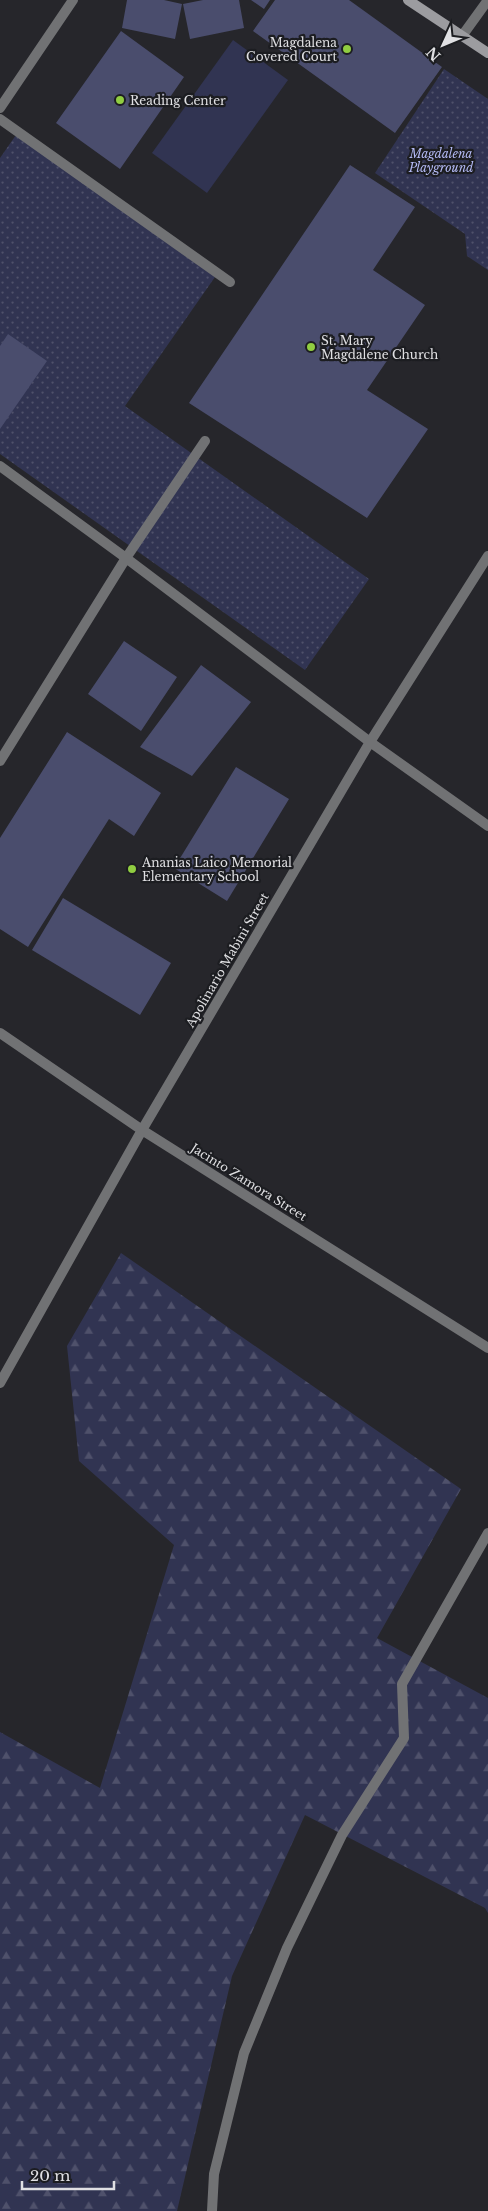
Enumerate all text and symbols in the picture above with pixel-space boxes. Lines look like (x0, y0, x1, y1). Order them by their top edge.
north arrow (418, 20, 468, 70)
place label: Magdalena Covered Court (246, 35, 337, 64)
marker: Magdalena Covered Court (341, 43, 353, 55)
text: N (423, 43, 445, 65)
place label: Reading Center (130, 93, 226, 108)
marker: Reading Center (114, 94, 126, 106)
park label: Magdalena Playground (408, 146, 474, 175)
place label: St. Mary Magdalene Church (321, 333, 438, 362)
marker: St. Mary Magdalene Church (305, 341, 317, 353)
place label: Ananias Laico Memorial Elementary School (141, 855, 292, 884)
marker: Ananias Laico Memorial Elementary School (126, 863, 138, 875)
street label: Apolinario Mabini Street (182, 890, 272, 1031)
street label: Jacinto Zamora Street (187, 1139, 310, 1224)
scale bar (22, 2158, 115, 2190)
text: 20 m (30, 2166, 70, 2185)

